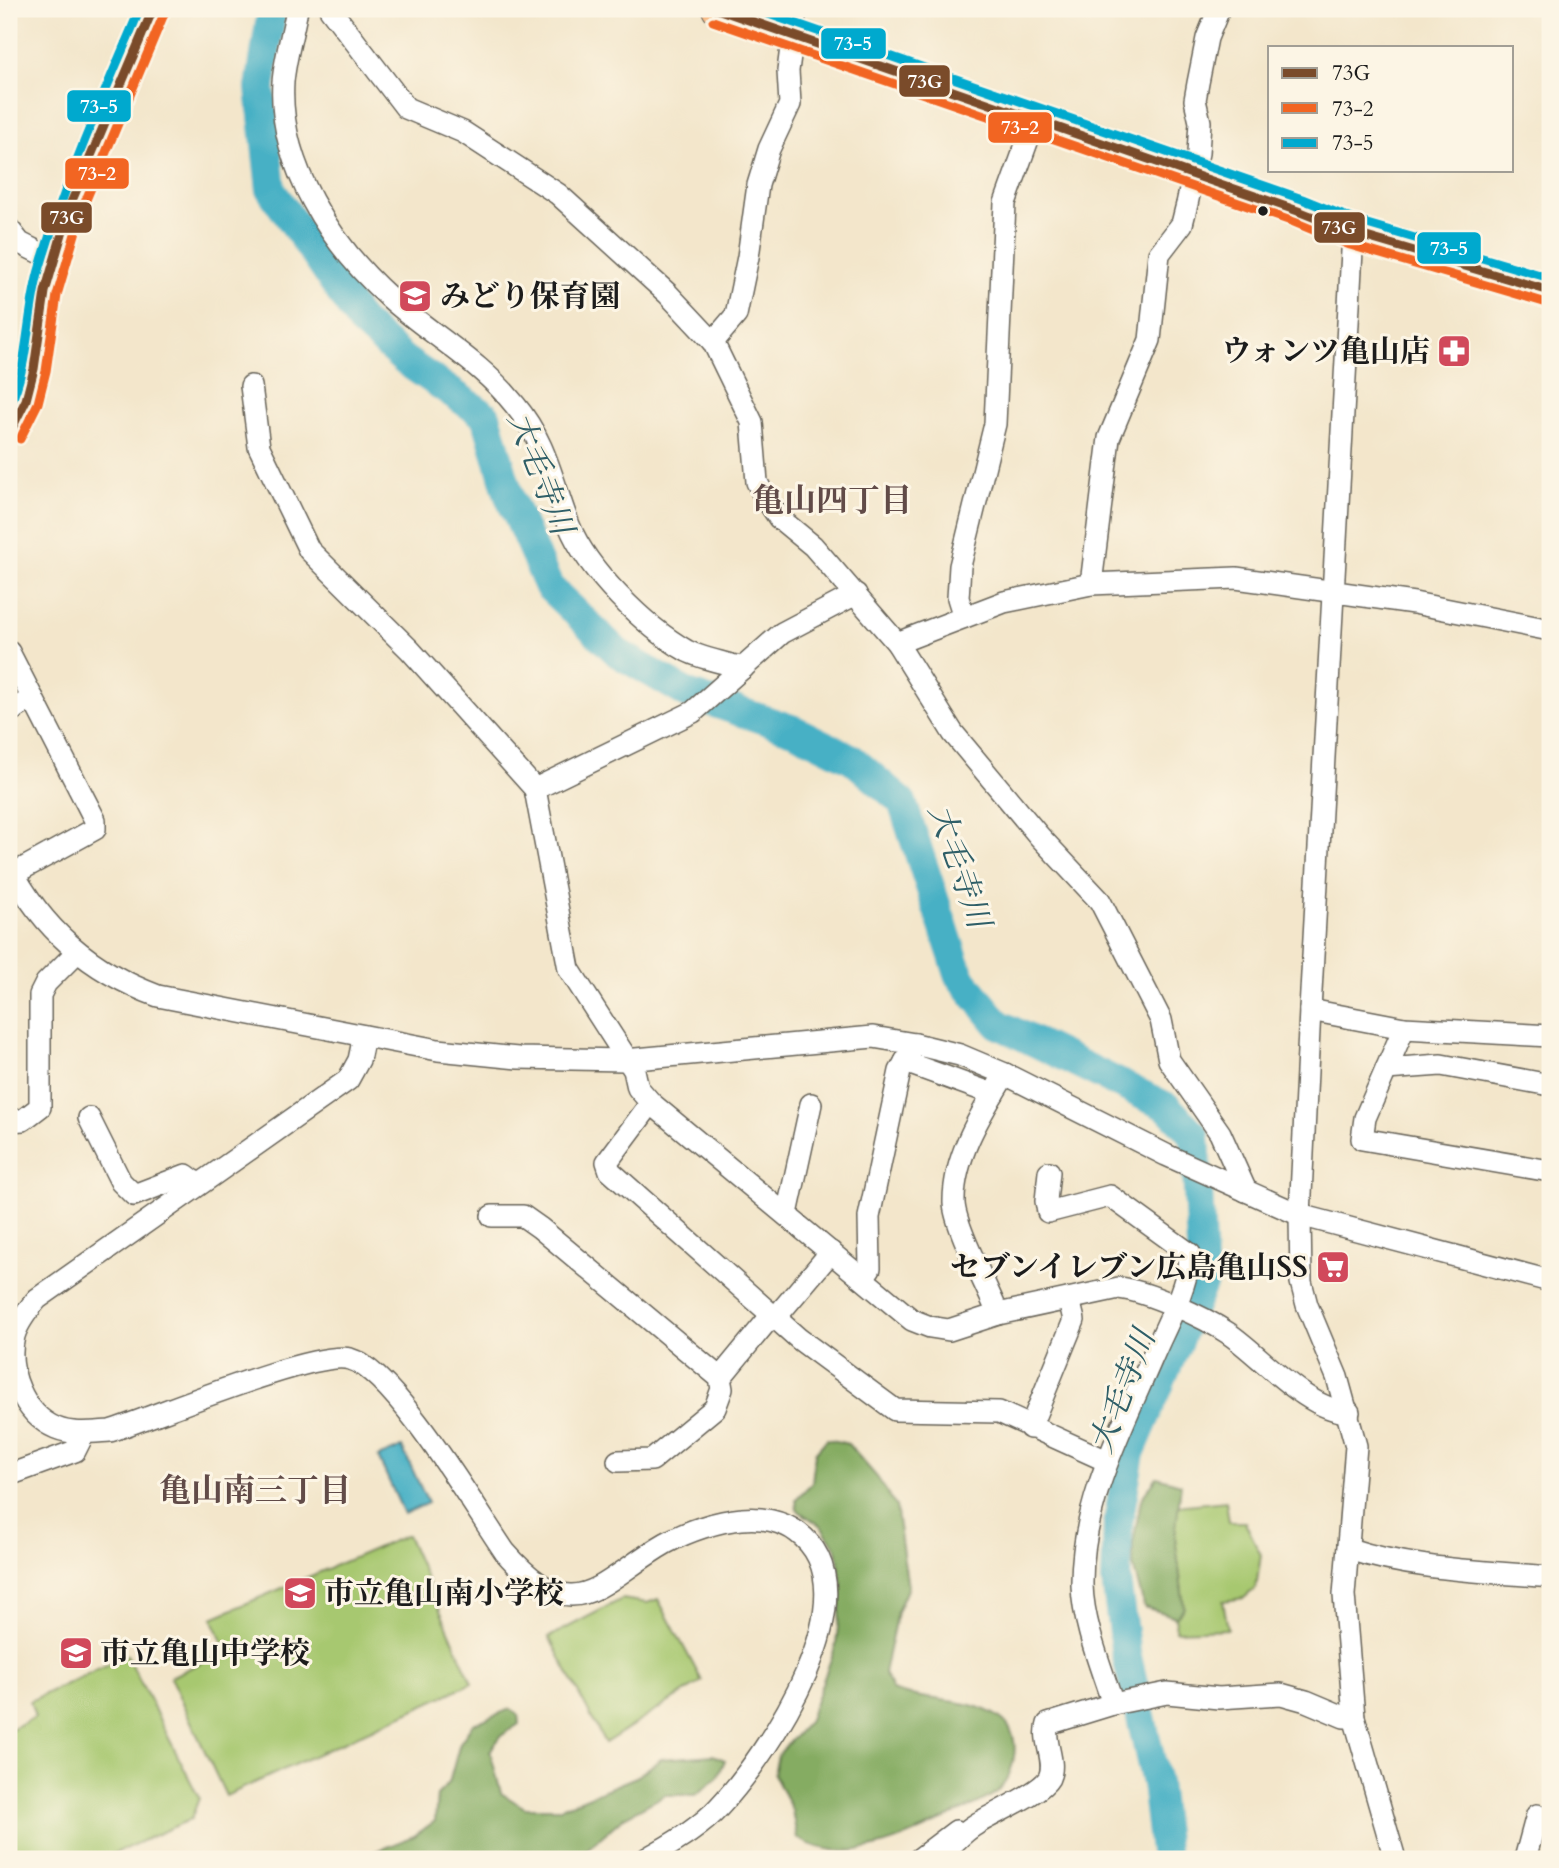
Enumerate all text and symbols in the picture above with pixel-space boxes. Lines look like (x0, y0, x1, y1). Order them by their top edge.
line badge: 73-5 (820, 27, 887, 60)
text: 73-5 (834, 31, 872, 57)
legend (1268, 46, 1514, 172)
text: 73G (1332, 59, 1371, 88)
line badge: 73G (898, 64, 951, 98)
text: 73G (908, 69, 942, 95)
line badge: 73-5 (66, 89, 132, 123)
text: 73-5 (80, 94, 118, 120)
text: 73-2 (1332, 95, 1374, 124)
line badge: 73-2 (987, 111, 1053, 144)
text: 73-2 (1001, 115, 1039, 141)
text: 73-5 (1332, 129, 1374, 158)
line badge: 73-2 (64, 157, 130, 190)
text: 73-2 (78, 161, 116, 187)
line badge: 73G (40, 201, 93, 234)
unlabelled marker (1256, 204, 1270, 218)
text: 73G (50, 205, 84, 231)
line badge: 73G (1313, 211, 1366, 244)
text: 73G (1322, 215, 1356, 241)
line badge: 73-5 (1416, 231, 1482, 265)
text: 73-5 (1430, 236, 1468, 262)
place label: みどり保育園 (440, 276, 620, 317)
school or university icon: みどり保育園 (396, 277, 434, 315)
place label: ウォンツ亀山店 (1221, 331, 1430, 372)
pharmacy icon: ウォンツ亀山店 (1435, 332, 1473, 370)
water label: 大毛寺川 (497, 406, 585, 544)
district label: 亀山四丁目 (752, 479, 912, 523)
water label: 大毛寺川 (917, 799, 1002, 937)
place label: セブンイレブン広島亀山SS (950, 1247, 1308, 1288)
supermarket icon: セブンイレブン広島亀山SS (1314, 1248, 1352, 1286)
water label: 大毛寺川 (1079, 1321, 1167, 1459)
district label: 亀山南三丁目 (159, 1469, 351, 1513)
place label: 市立亀山南小学校 (324, 1573, 564, 1614)
school or university icon: 市立亀山南小学校 (281, 1574, 319, 1612)
place label: 市立亀山中学校 (100, 1633, 310, 1674)
school or university icon: 市立亀山中学校 (57, 1634, 95, 1672)

